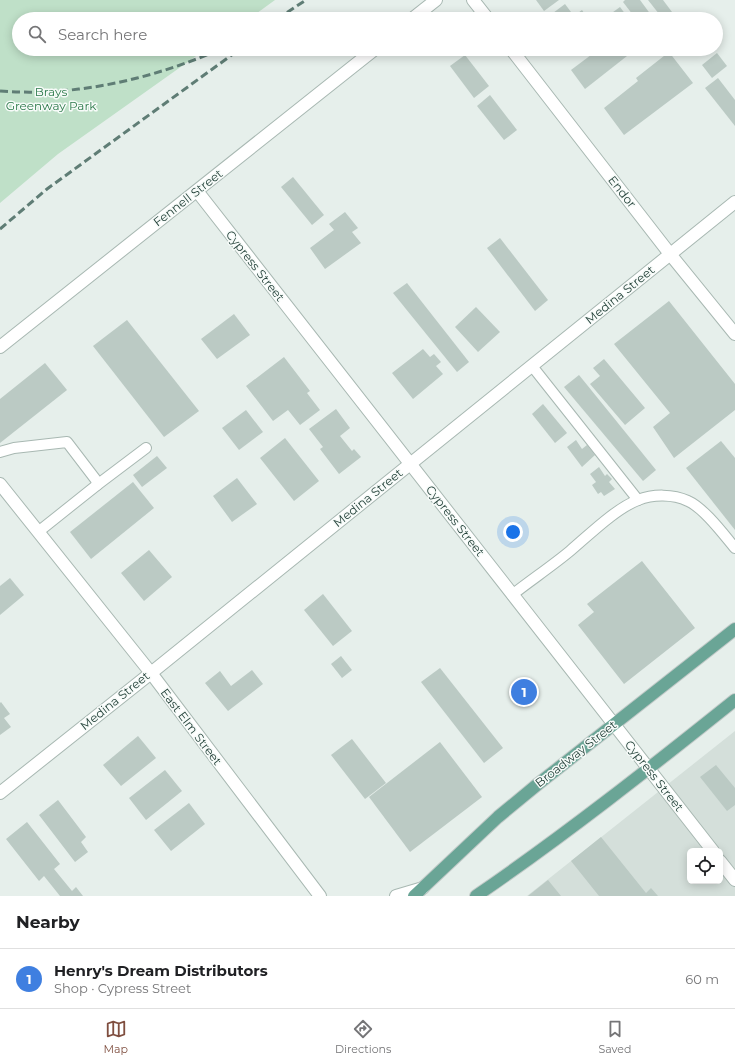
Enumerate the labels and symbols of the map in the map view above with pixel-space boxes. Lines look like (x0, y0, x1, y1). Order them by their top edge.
park label: Brays Greenway Park (6, 84, 97, 113)
street label: Fennell Street (150, 166, 225, 229)
street label: Endor (605, 173, 640, 211)
street label: Cypress Street (223, 227, 288, 304)
street label: Medina Street (582, 262, 657, 327)
street label: Medina Street (330, 465, 405, 530)
street label: Cypress Street (423, 482, 488, 559)
your location (503, 522, 523, 542)
street label: Medina Street (77, 668, 152, 733)
pin: 1 (511, 677, 537, 707)
street label: East Elm Street (158, 685, 225, 768)
street label: Broadway Street (532, 717, 620, 790)
street label: Cypress Street (622, 737, 687, 814)

